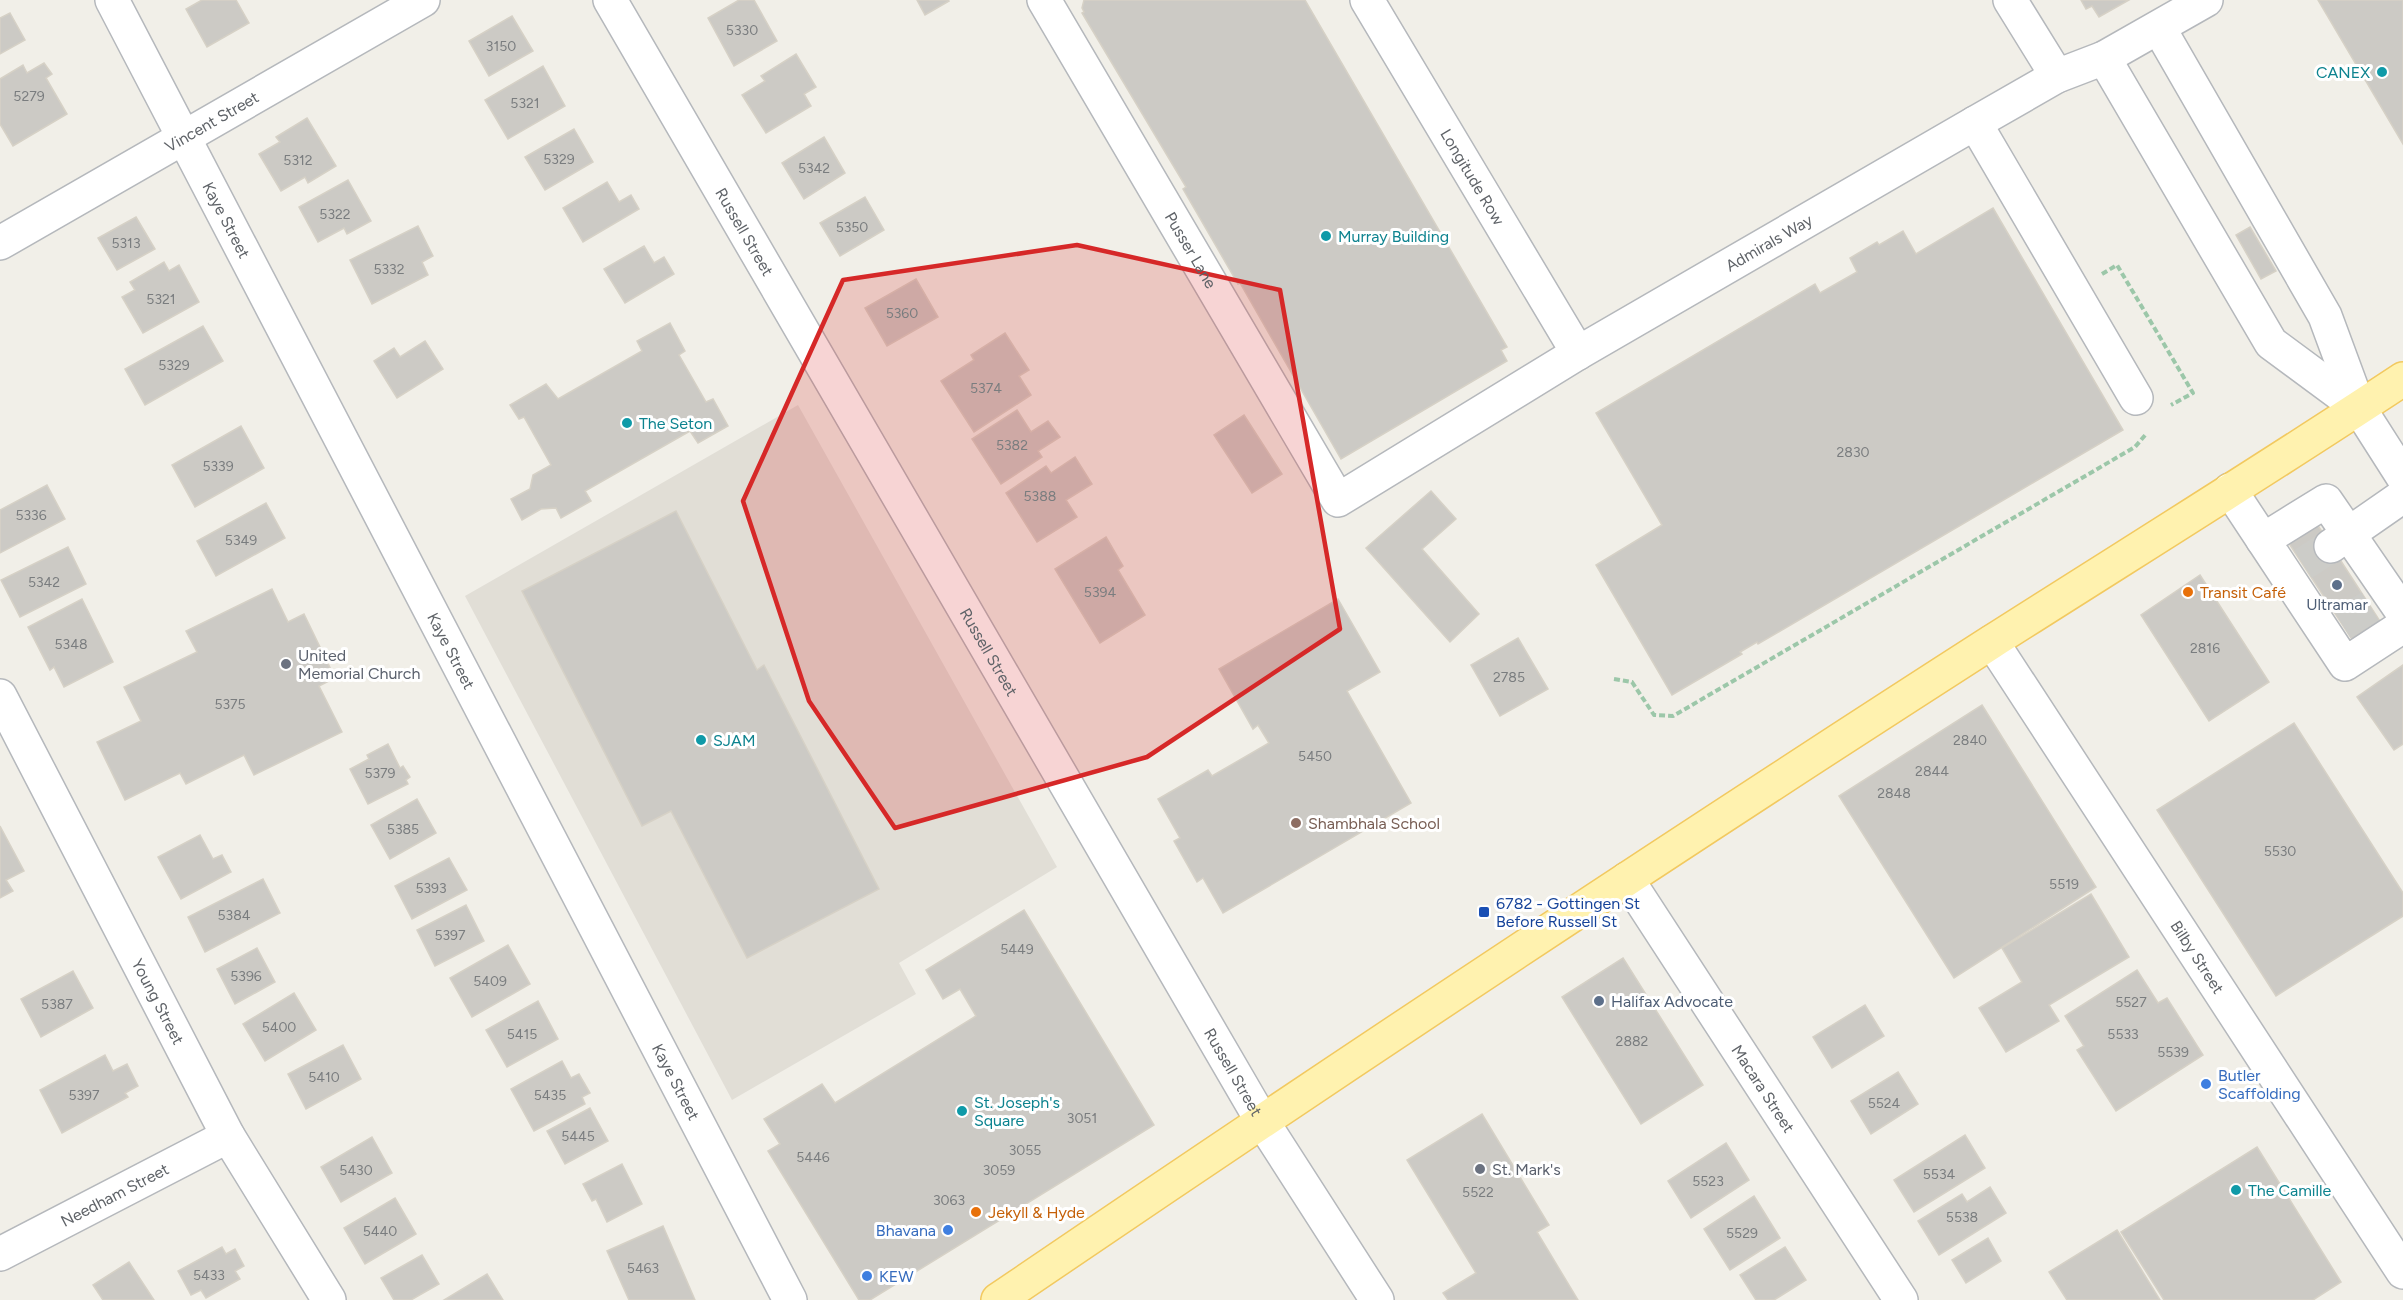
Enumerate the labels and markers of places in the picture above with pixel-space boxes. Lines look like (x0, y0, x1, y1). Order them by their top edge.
place label: CANEX (2316, 63, 2370, 82)
marker: CANEX (2375, 65, 2389, 79)
place label: Murray Building (1338, 227, 1449, 246)
marker: Murray Building (1319, 229, 1333, 243)
place label: The Seton (639, 414, 712, 433)
marker: The Seton (620, 416, 634, 430)
marker: Ultramar (2330, 578, 2344, 592)
place label: Transit Café (2200, 583, 2286, 602)
marker: Transit Café (2181, 585, 2195, 599)
place label: Ultramar (2306, 595, 2368, 614)
place label: United Memorial Church (298, 646, 420, 683)
marker: United Memorial Church (279, 657, 293, 671)
place label: SJAM (713, 731, 755, 750)
marker: SJAM (694, 733, 708, 747)
place label: Shambhala School (1308, 814, 1440, 833)
marker: Shambhala School (1289, 816, 1303, 830)
place label: 6782 - Gottingen St Before Russell St (1496, 894, 1640, 931)
marker: 6782 - Gottingen St Before Russell St (1477, 905, 1491, 919)
place label: Halifax Advocate (1611, 992, 1733, 1011)
marker: Halifax Advocate (1592, 994, 1606, 1008)
place label: Butler Scaffolding (2218, 1066, 2301, 1103)
marker: Butler Scaffolding (2199, 1077, 2213, 1091)
place label: St. Joseph's Square (974, 1093, 1060, 1130)
marker: St. Joseph's Square (955, 1104, 969, 1118)
place label: St. Mark's (1492, 1160, 1561, 1179)
marker: St. Mark's (1473, 1162, 1487, 1176)
place label: The Camille (2248, 1181, 2332, 1200)
marker: The Camille (2229, 1183, 2243, 1197)
place label: Jekyll & Hyde (988, 1203, 1085, 1222)
marker: Jekyll & Hyde (969, 1205, 983, 1219)
place label: Bhavana (876, 1221, 936, 1240)
marker: Bhavana (941, 1223, 955, 1237)
place label: KEW (879, 1267, 914, 1286)
marker: KEW (860, 1269, 874, 1283)

